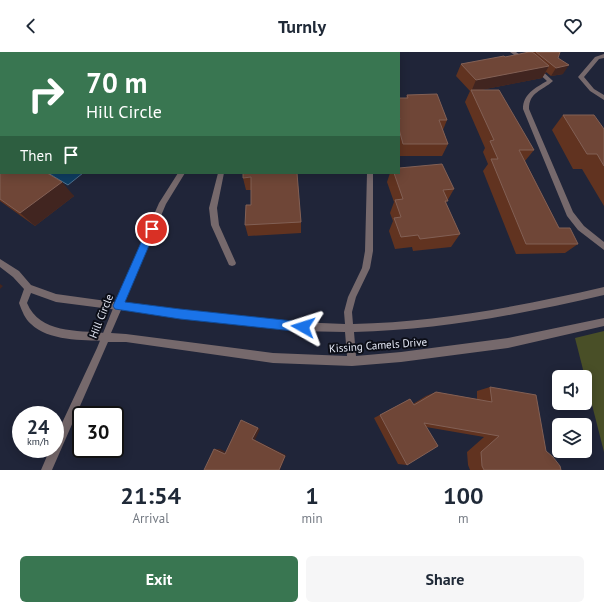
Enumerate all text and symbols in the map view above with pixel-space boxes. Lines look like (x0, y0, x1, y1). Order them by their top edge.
icon: back (20, 15, 42, 37)
text: Turnly (278, 15, 326, 38)
icon: heart (562, 15, 584, 37)
text: 70 m (86, 64, 147, 101)
icon: right (20, 68, 72, 120)
text: Hill Circle (86, 100, 162, 123)
icon: arrive (60, 144, 82, 166)
text: Then (20, 146, 52, 165)
pin (135, 212, 169, 246)
icon: arrive (141, 218, 163, 240)
street label: Hill Circle (86, 291, 116, 340)
position arrow (282, 306, 324, 348)
street label: Kissing Camels Drive (329, 335, 428, 355)
map controls (552, 370, 592, 458)
button: sound (552, 370, 592, 410)
speed limit sign: 30 (72, 406, 124, 458)
text: 24 (27, 414, 49, 440)
button: layers (552, 418, 592, 458)
text: km/h (27, 435, 49, 448)
text: 21:54 (120, 480, 181, 511)
text: 1 (305, 480, 319, 511)
text: 100 (443, 480, 484, 511)
text: Arrival (133, 510, 169, 527)
text: min (301, 510, 323, 527)
text: m (458, 510, 469, 527)
button: Exit (20, 556, 298, 602)
button: Share (306, 556, 584, 602)

